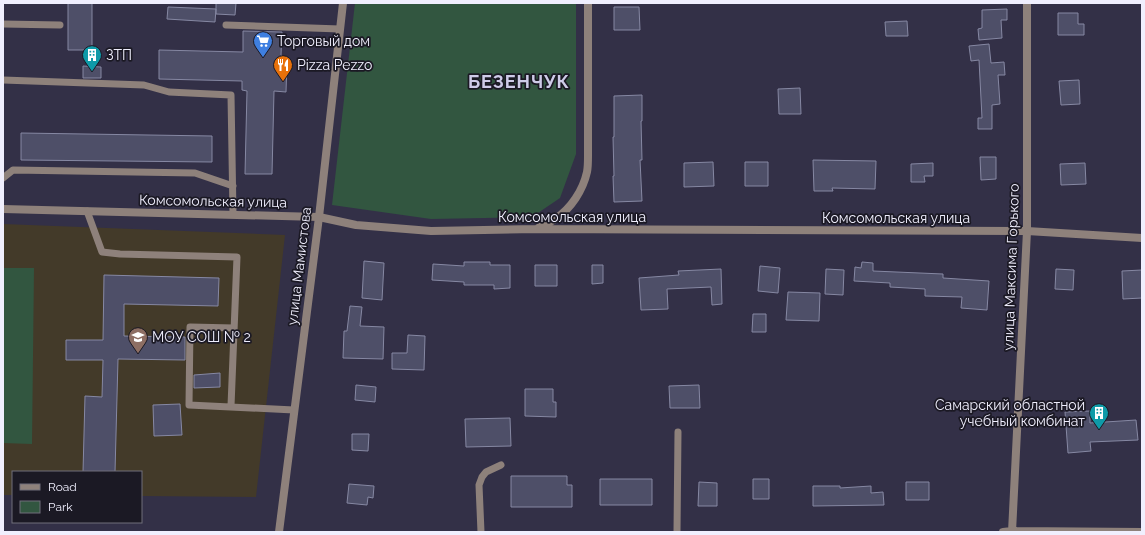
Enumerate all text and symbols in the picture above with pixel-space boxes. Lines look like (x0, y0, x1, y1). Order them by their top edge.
supermarket icon: Торговый дом (252, 30, 274, 58)
place label: Торговый дом (277, 33, 370, 49)
building icon: ЗТП (81, 44, 103, 72)
place label: ЗТП (106, 47, 132, 63)
restaurant icon: Pizza Pezzo (272, 54, 294, 82)
place label: Pizza Pezzo (297, 57, 372, 73)
district label: БЕЗЕНЧУК (468, 71, 570, 92)
street label: улица Максима Горького (1000, 183, 1022, 351)
street label: Комсомольская улица (139, 192, 287, 210)
street label: улица Мамистова (284, 206, 314, 326)
street label: Комсомольская улица (498, 209, 646, 225)
street label: Комсомольская улица (822, 210, 970, 226)
school or university icon: МОУ СОШ № 2 (127, 326, 149, 354)
place label: МОУ СОШ № 2 (152, 329, 251, 345)
place label: Самарский областной учебный комбинат (935, 397, 1085, 429)
building icon: Самарский областной учебный комбинат (1088, 402, 1110, 430)
legend (12, 471, 142, 523)
text: Road (48, 480, 77, 494)
text: Park (48, 500, 73, 514)

